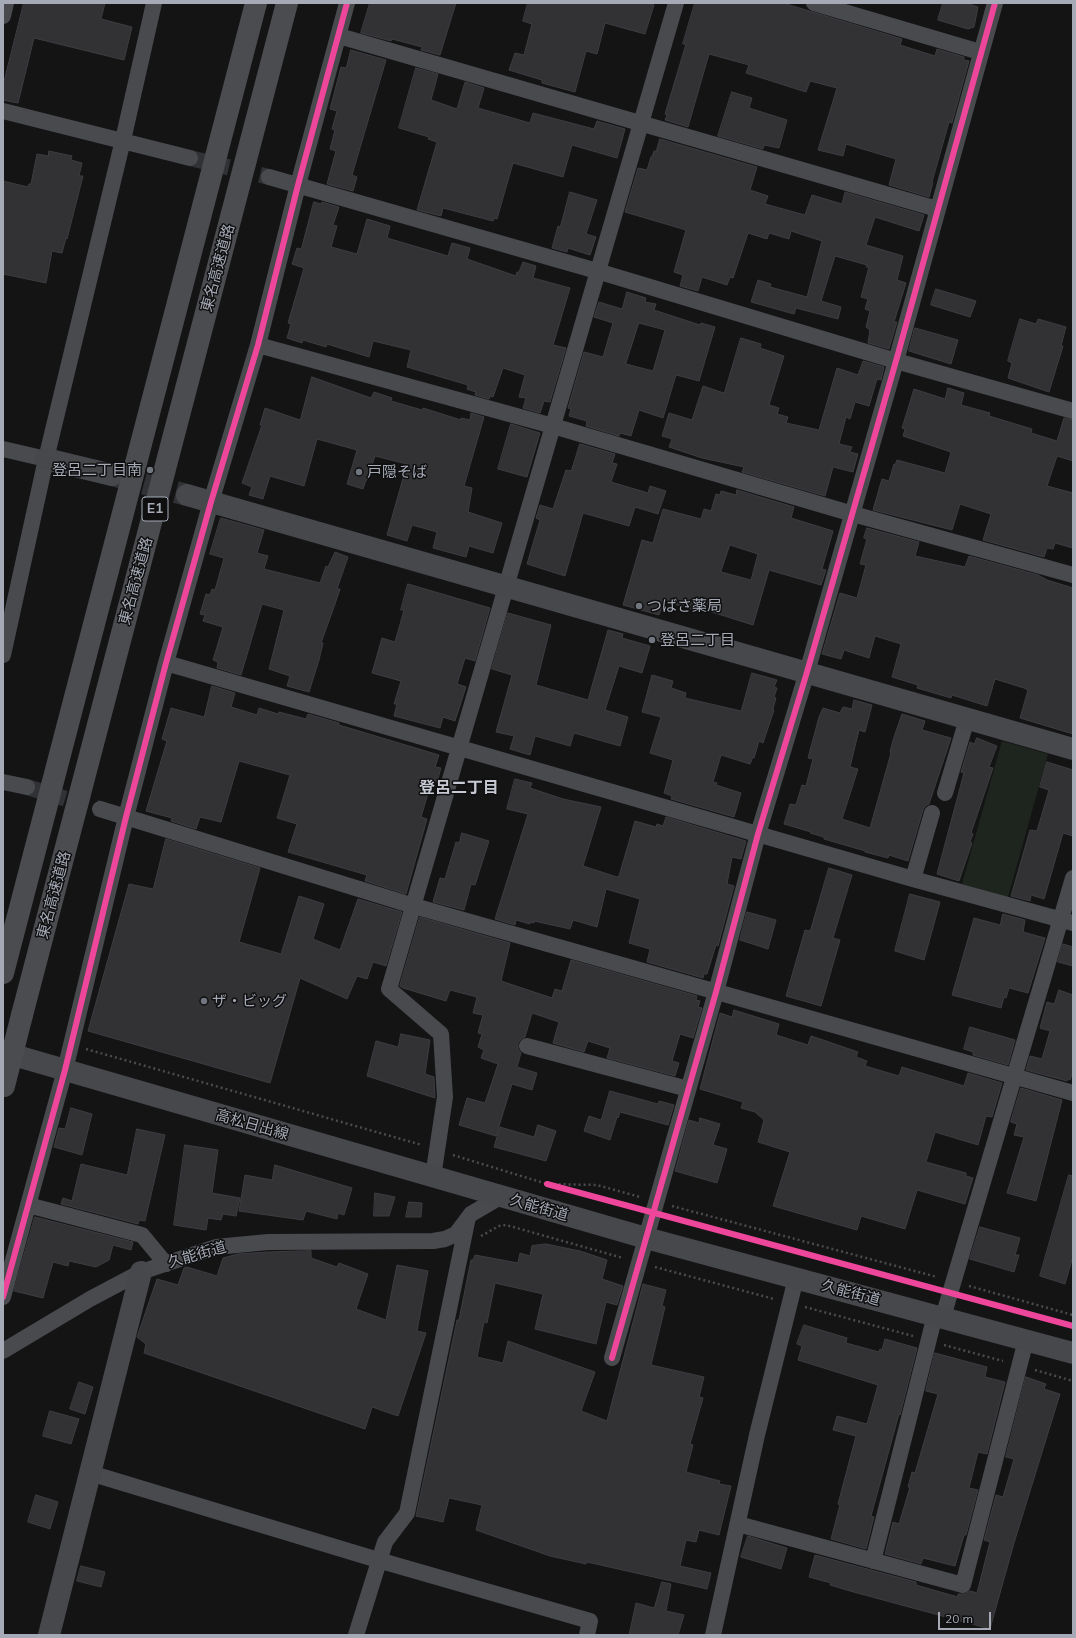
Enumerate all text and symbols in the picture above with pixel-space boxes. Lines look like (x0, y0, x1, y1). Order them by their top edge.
street label: 東名高速道路 (198, 222, 238, 314)
place label: 登呂二丁目南 (52, 461, 142, 479)
place label: 戸隠そば (367, 463, 427, 481)
marker: 登呂二丁目南 (145, 465, 155, 475)
marker: 戸隠そば (354, 467, 364, 477)
road number: E1 (142, 497, 168, 521)
street label: 東名高速道路 (116, 535, 156, 627)
place label: つばさ薬局 (647, 597, 722, 615)
marker: つばさ薬局 (634, 601, 644, 611)
place label: 登呂二丁目 (660, 631, 735, 649)
marker: 登呂二丁目 (647, 635, 657, 645)
district label: 登呂二丁目 (419, 778, 499, 798)
street label: 東名高速道路 (34, 849, 74, 941)
place label: ザ・ビッグ (212, 992, 287, 1010)
marker: ザ・ビッグ (199, 996, 209, 1006)
street label: 高松日出線 (213, 1106, 291, 1144)
street label: 久能街道 (508, 1191, 570, 1225)
street label: 久能街道 (166, 1238, 228, 1272)
street label: 久能街道 (820, 1277, 882, 1309)
scale bar (940, 1604, 993, 1630)
text: 20 m (945, 1611, 973, 1626)

